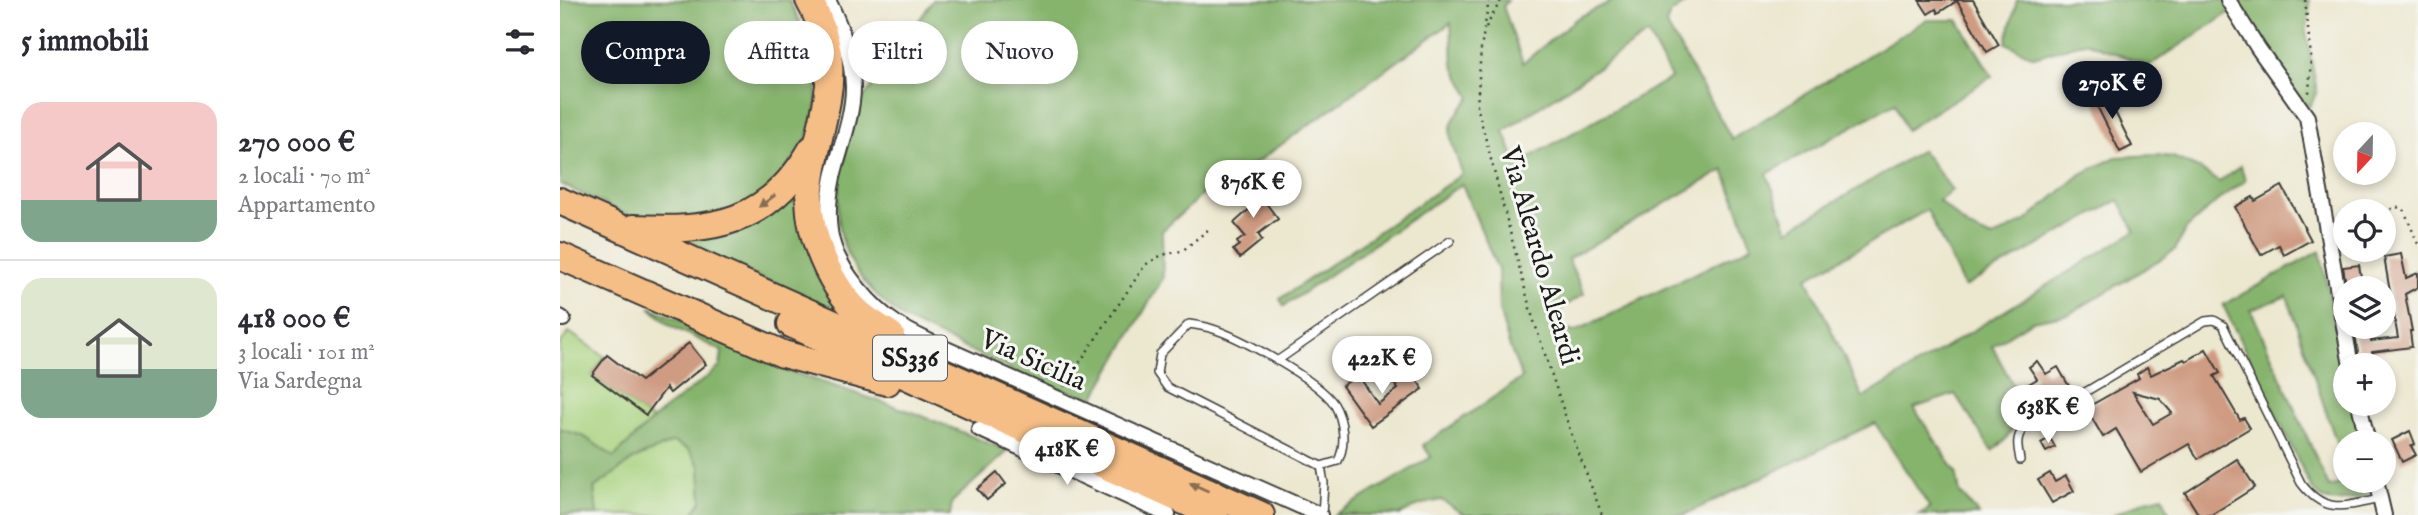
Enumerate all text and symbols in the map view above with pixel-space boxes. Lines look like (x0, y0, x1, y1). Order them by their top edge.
chip: Compra (581, 21, 710, 84)
chip: Affitta (724, 21, 834, 84)
chip: Filtri (848, 21, 947, 84)
chip: Nuovo (961, 21, 1078, 84)
text: 5 immobili (21, 23, 149, 61)
icon: filters (501, 23, 539, 61)
pin: 270K € (2055, 61, 2169, 121)
text: 270K € (2078, 69, 2146, 98)
north arrow (2333, 122, 2396, 186)
map controls (2333, 122, 2396, 493)
text: 270 000 € (238, 124, 355, 162)
icon: home (77, 130, 161, 214)
street label: Via Aleardo Aleardi (1491, 142, 1587, 369)
pin: 876K € (1196, 160, 1310, 220)
text: 2 locali · 70 m² (238, 162, 371, 191)
text: 876K € (1221, 168, 1285, 197)
text: Appartamento (238, 191, 375, 220)
one-way arrow (758, 194, 776, 208)
button: locate (2333, 199, 2396, 262)
button: layers (2333, 276, 2396, 339)
text: 418 000 € (238, 300, 351, 338)
icon: home (77, 306, 161, 390)
street label: Via Sicilia (974, 322, 1092, 400)
road number: SS336 (873, 336, 947, 380)
pin: 422K € (1325, 336, 1439, 396)
text: 3 locali · 101 m² (238, 338, 375, 367)
text: 422K € (1348, 344, 1416, 373)
button: + (2333, 353, 2396, 416)
text: Via Sardegna (238, 367, 362, 396)
pin: 638K € (1991, 386, 2105, 445)
text: 638K € (2017, 393, 2079, 422)
pin: 418K € (1010, 428, 1124, 487)
button: − (2333, 430, 2396, 493)
text: 418K € (1035, 435, 1099, 464)
one-way arrow (1188, 481, 1209, 492)

